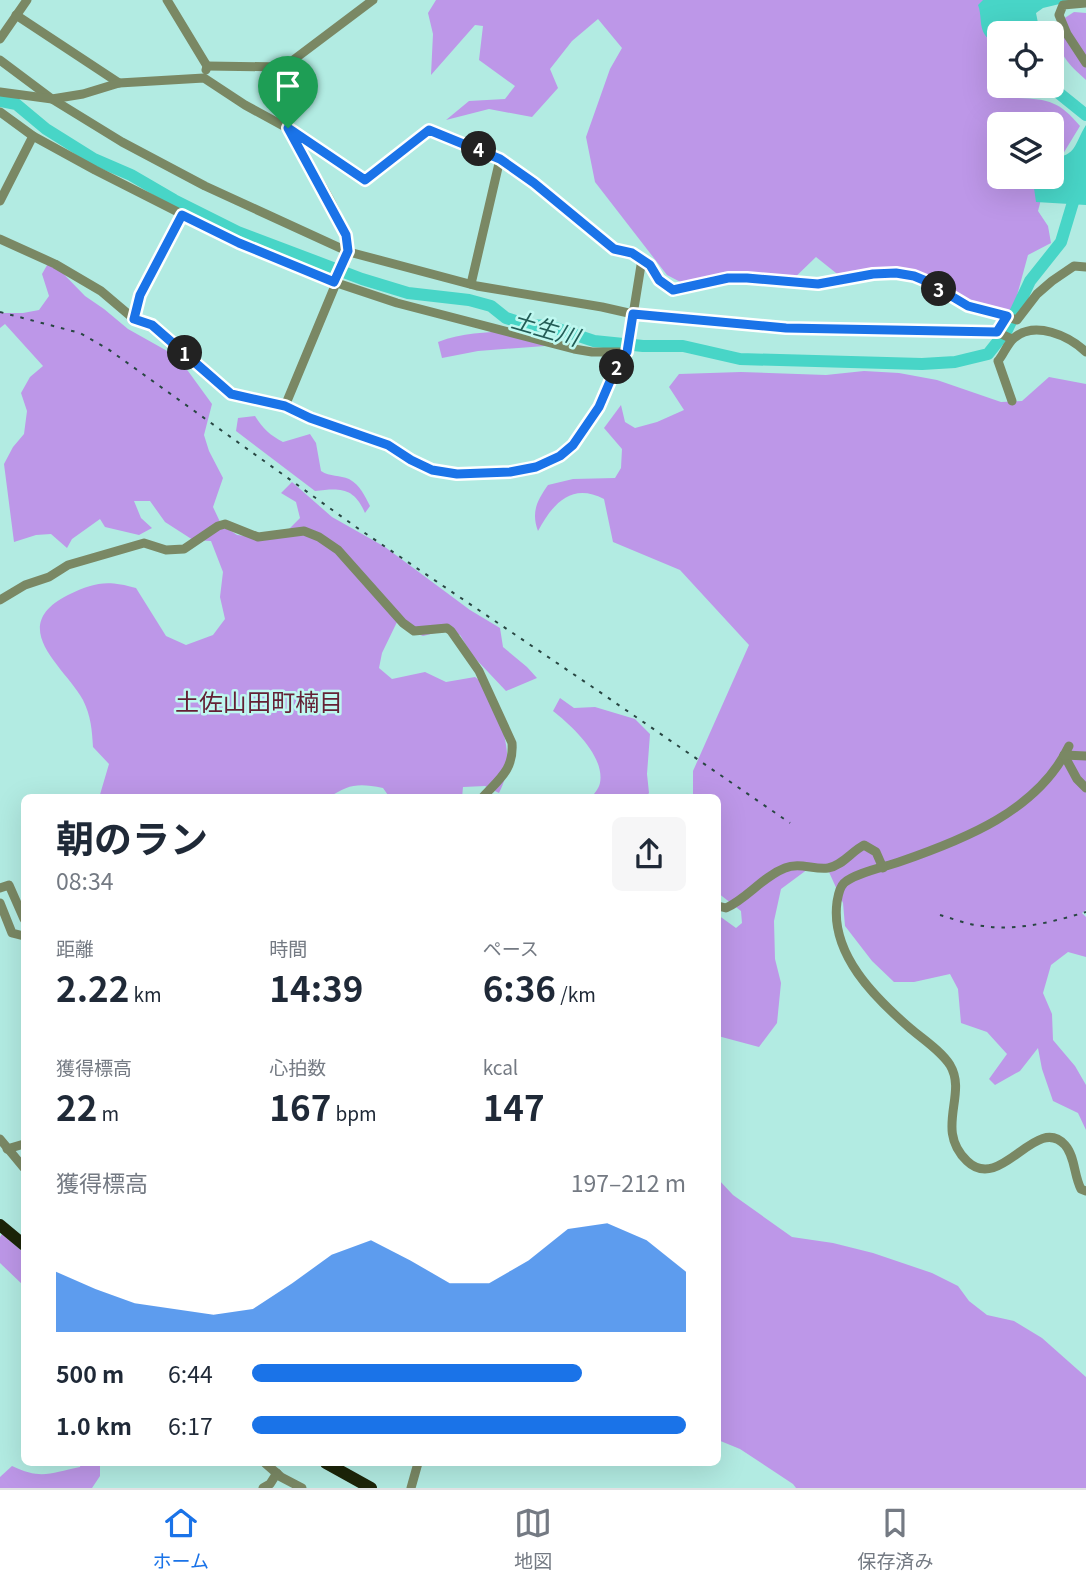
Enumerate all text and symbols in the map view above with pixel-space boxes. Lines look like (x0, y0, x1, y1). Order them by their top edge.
map controls (987, 21, 1064, 189)
button: locate (987, 21, 1064, 98)
pin (258, 56, 318, 128)
icon: arrive (269, 67, 307, 105)
button: layers (987, 112, 1064, 189)
pin: 4 (462, 132, 496, 166)
text: 4 (473, 135, 484, 162)
pin: 3 (922, 272, 956, 306)
text: 3 (933, 275, 944, 302)
water label: 土生川 (508, 301, 587, 354)
pin: 1 (168, 336, 202, 370)
text: 1 (179, 339, 190, 366)
pin: 2 (600, 350, 634, 384)
text: 2 (611, 353, 622, 380)
district label: 土佐山田町楠目 (175, 683, 343, 718)
text: 朝のラン (56, 809, 208, 864)
button: share (612, 817, 686, 891)
text: 08:34 (56, 863, 113, 897)
text: 距離 (56, 934, 94, 961)
text: 時間 (269, 934, 307, 961)
text: ペース (483, 934, 539, 961)
text: 2.22 (56, 961, 129, 1012)
text: 14:39 (269, 961, 363, 1012)
text: 6:36 (483, 961, 556, 1012)
text: km (129, 980, 162, 1007)
text: /km (556, 980, 596, 1007)
text: 獲得標高 (56, 1053, 132, 1080)
text: 心拍数 (269, 1053, 326, 1080)
text: kcal (483, 1053, 518, 1080)
text: 22 (56, 1080, 97, 1131)
text: 167 (269, 1080, 331, 1131)
text: 147 (483, 1080, 545, 1131)
text: m (97, 1099, 119, 1126)
text: bpm (331, 1099, 377, 1126)
text: 獲得標高 (56, 1165, 148, 1199)
text: 197–212 m (571, 1165, 686, 1199)
text: 500 m (56, 1356, 124, 1390)
text: 6:44 (168, 1356, 213, 1390)
text: 1.0 km (56, 1408, 132, 1442)
text: 6:17 (168, 1408, 213, 1442)
tab: ホーム (153, 1504, 209, 1573)
tab: 地図 (514, 1504, 552, 1573)
tab: 保存済み (857, 1504, 933, 1573)

